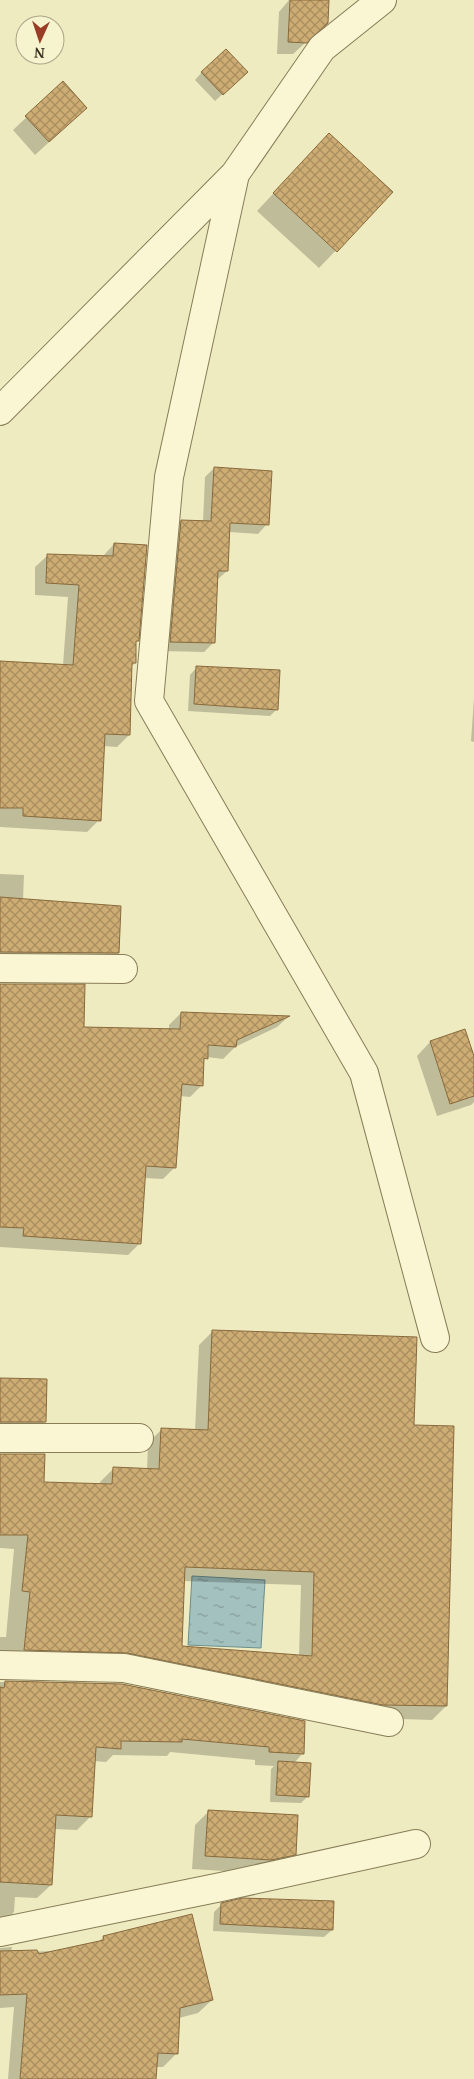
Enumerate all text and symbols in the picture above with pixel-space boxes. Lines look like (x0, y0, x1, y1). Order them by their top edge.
north arrow (15, 15, 65, 65)
text: N (33, 44, 45, 63)

